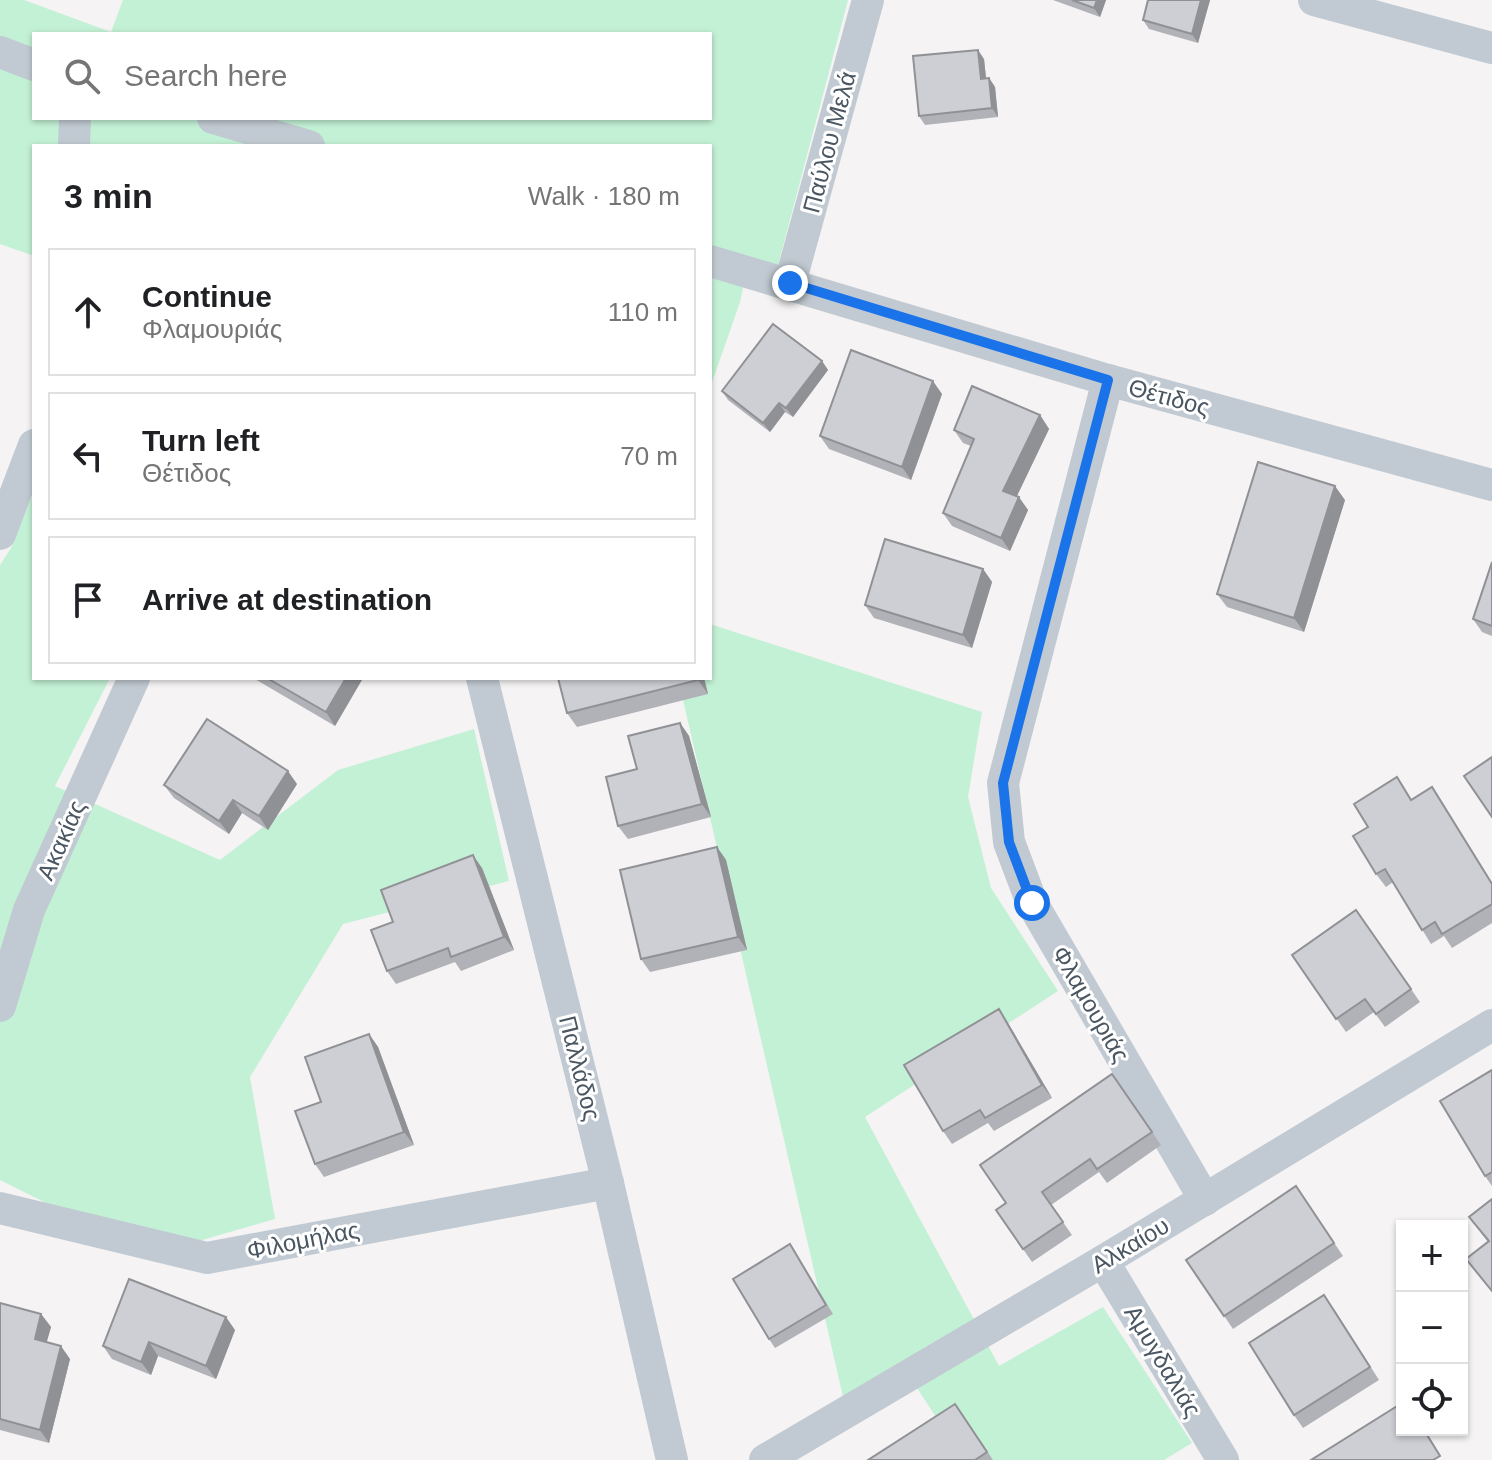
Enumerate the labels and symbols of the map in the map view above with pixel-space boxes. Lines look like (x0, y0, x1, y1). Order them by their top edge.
street label: Παύλου Μελά (797, 68, 861, 216)
route end (772, 265, 808, 301)
street label: Θέτιδος (1126, 373, 1212, 421)
street label: Ακακίας (32, 796, 90, 884)
route start (1014, 885, 1050, 921)
street label: Φλαμουριάς (1047, 941, 1135, 1067)
street label: Παλλάδος (554, 1013, 606, 1123)
street label: Αλκαίου (1086, 1211, 1174, 1279)
street label: Φιλομήλας (245, 1216, 361, 1264)
street label: Αμυγδαλιάς (1119, 1300, 1207, 1422)

